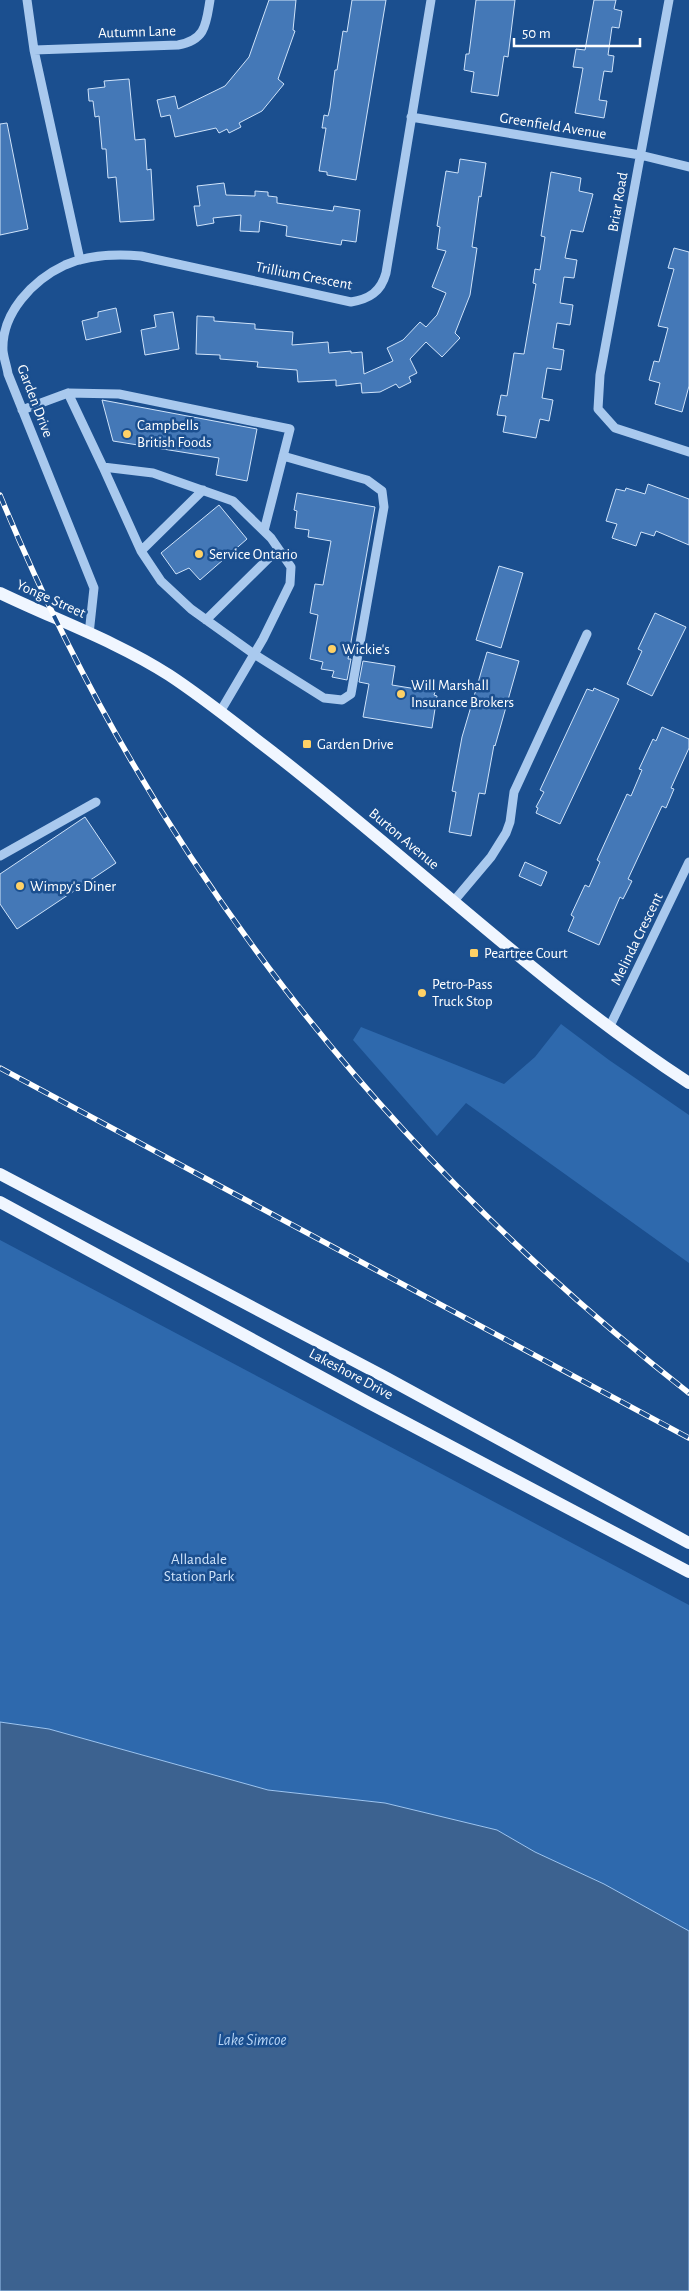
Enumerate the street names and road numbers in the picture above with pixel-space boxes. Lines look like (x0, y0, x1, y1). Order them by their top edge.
street label: Autumn Lane (98, 23, 176, 41)
street label: Greenfield Avenue (499, 110, 608, 142)
street label: Briar Road (605, 171, 631, 233)
street label: Trillium Crescent (255, 259, 354, 293)
street label: Garden Drive (14, 363, 56, 440)
street label: Yonge Street (14, 577, 88, 621)
street label: Burton Avenue (366, 806, 442, 872)
street label: Melinda Crescent (608, 890, 666, 988)
street label: Lakeshore Drive (307, 1346, 396, 1402)

